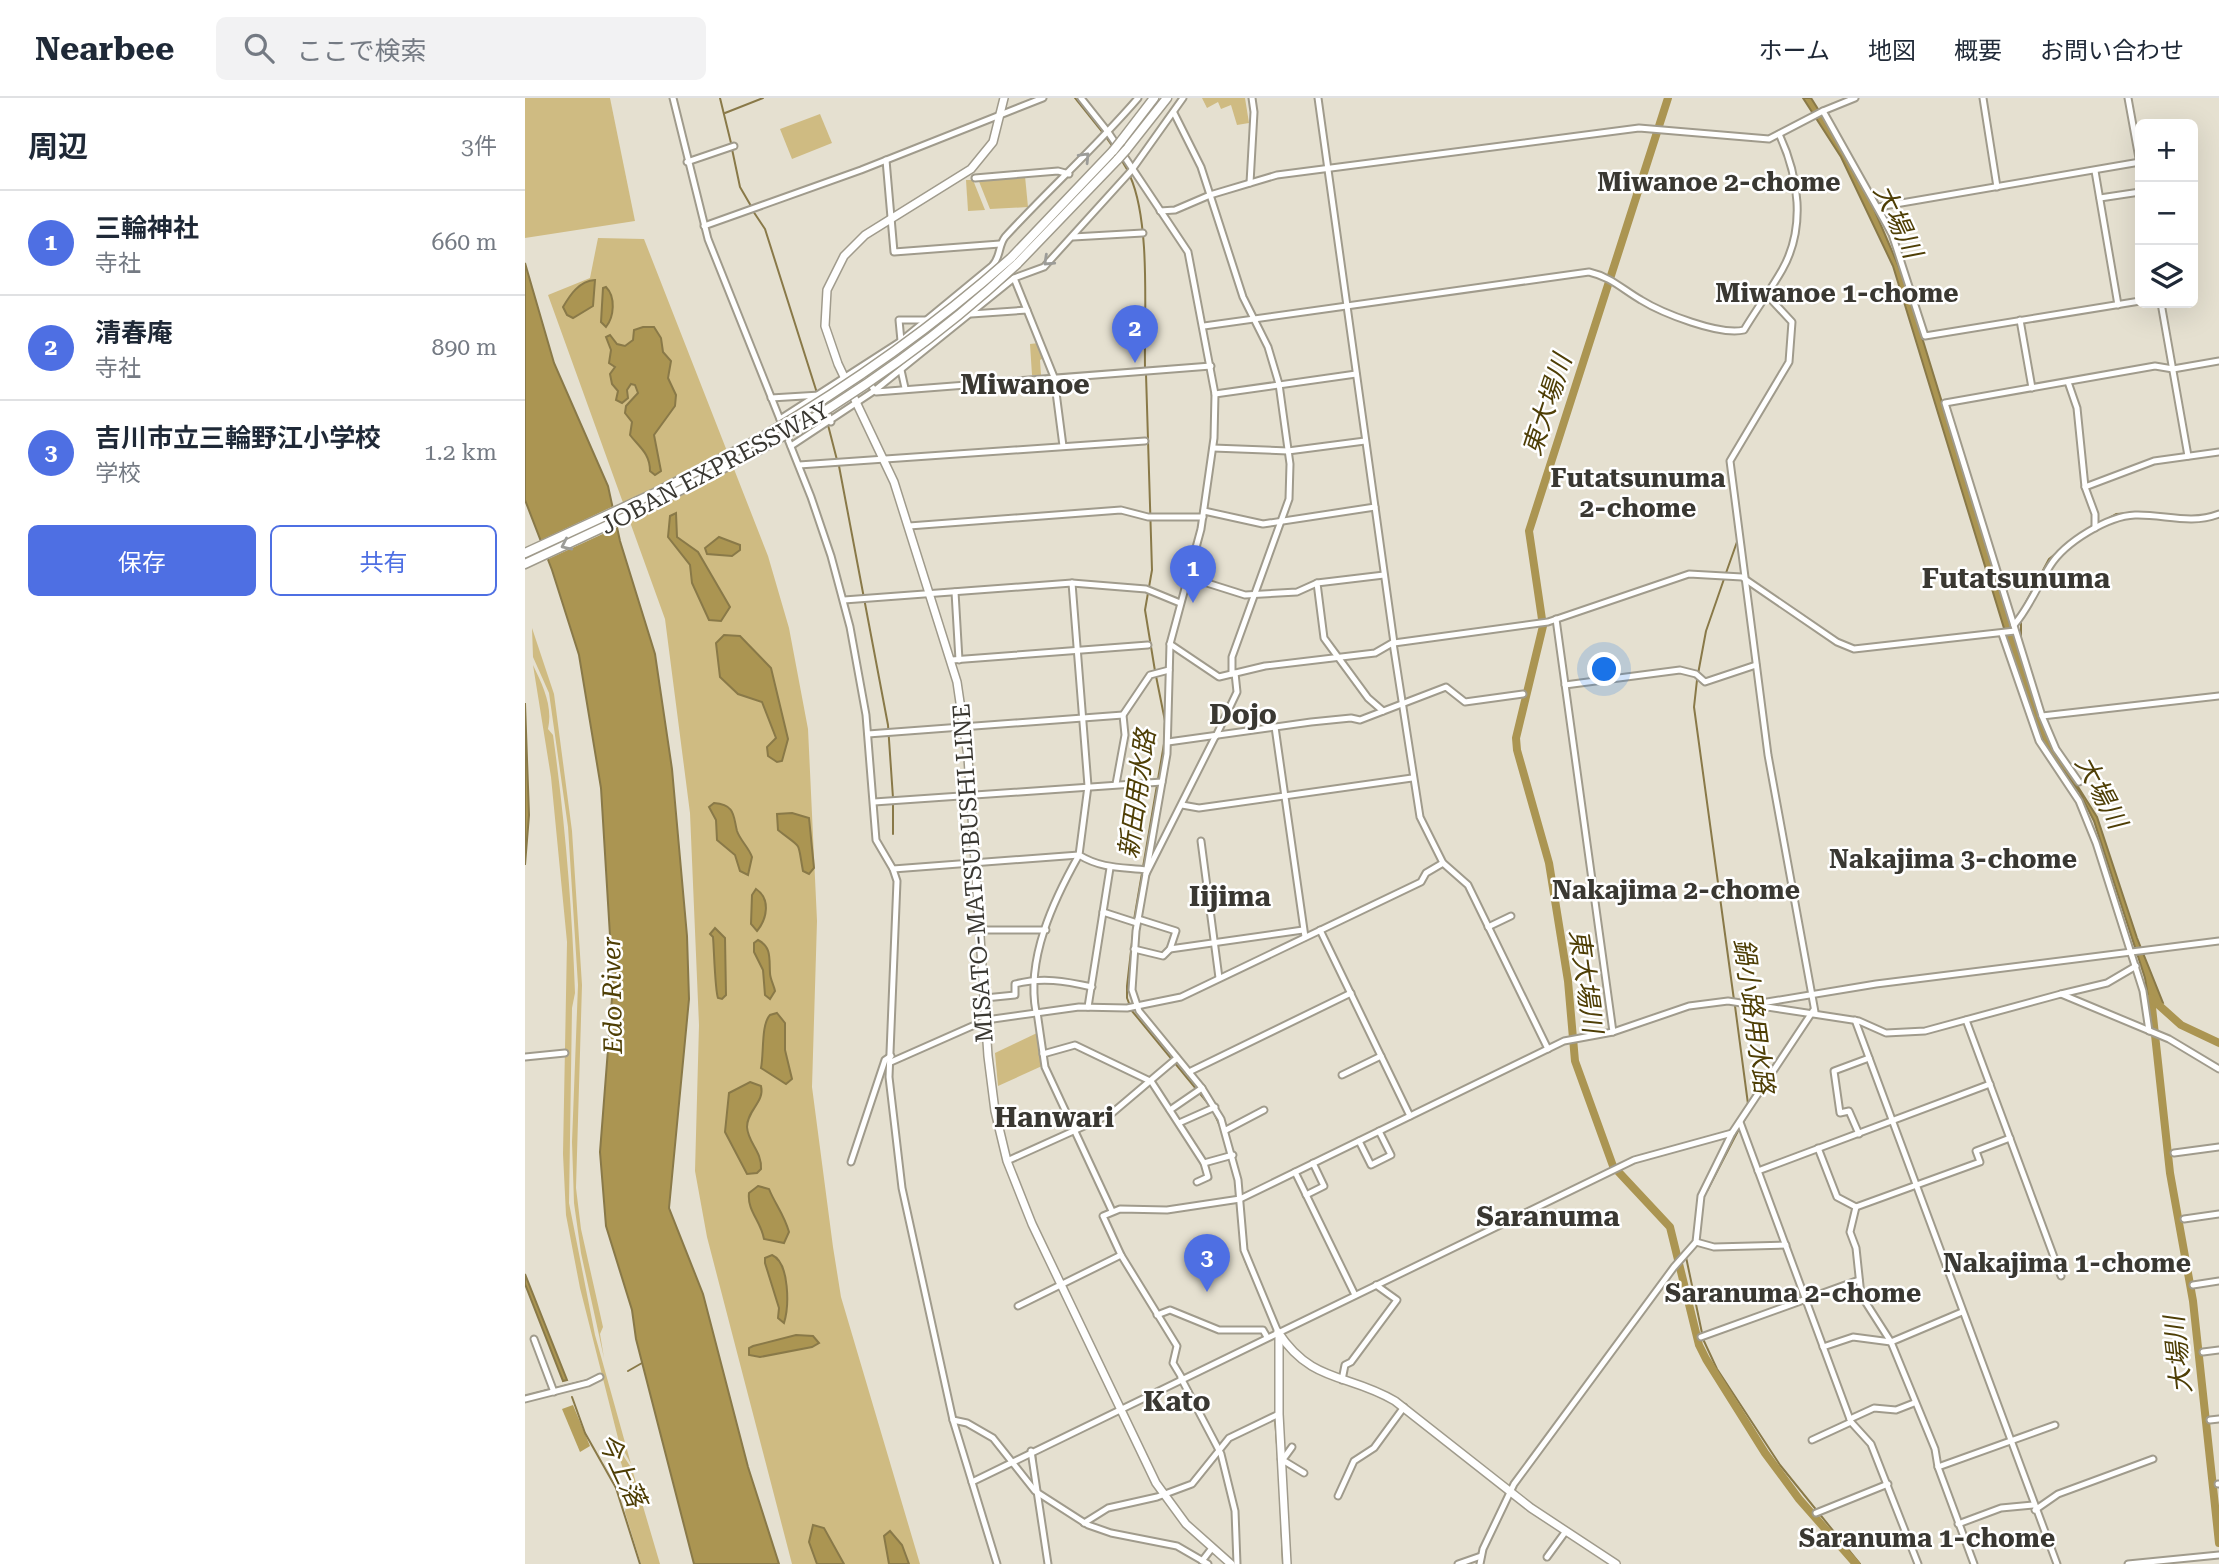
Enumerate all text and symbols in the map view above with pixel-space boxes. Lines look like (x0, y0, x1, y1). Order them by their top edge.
search box (216, 17, 706, 80)
text: Nearbee (35, 29, 174, 68)
icon: search (240, 29, 278, 67)
text: ここで検索 (296, 36, 426, 66)
text: ホーム (1759, 37, 1830, 65)
text: 地図 (1868, 37, 1916, 65)
text: 概要 (1954, 37, 2002, 65)
text: お問い合わせ (2040, 37, 2184, 65)
map controls (2135, 119, 2198, 308)
button: + (2135, 119, 2198, 182)
text: 周辺 (28, 129, 88, 164)
text: 3件 (461, 133, 497, 160)
one-way arrow (1077, 152, 1089, 165)
district label: Miwanoe 2-chome (1597, 167, 1841, 197)
water label: 大場川 (1868, 179, 1929, 265)
button: − (2135, 182, 2198, 245)
text: 三輪神社 (95, 213, 199, 243)
text: 1 (45, 229, 57, 256)
text: 660 m (432, 229, 497, 256)
button: layers (2135, 245, 2198, 308)
text: 寺社 (95, 250, 141, 277)
one-way arrow (1043, 253, 1056, 266)
district label: Miwanoe 1-chome (1715, 278, 1959, 308)
pin: 2 (1112, 305, 1158, 363)
text: 清春庵 (95, 318, 173, 348)
text: 2 (45, 334, 57, 361)
text: 890 m (432, 334, 497, 361)
water label: 東大場川 (1517, 348, 1578, 459)
text: 寺社 (95, 355, 141, 382)
district label: Miwanoe (960, 368, 1090, 401)
street label: JOBAN EXPRESSWAY (596, 395, 835, 540)
text: 吉川市立三輪野江小学校 (95, 423, 381, 453)
text: 3 (45, 439, 57, 466)
text: 1.2 km (424, 439, 497, 466)
text: 学校 (95, 460, 141, 487)
district label: Futatsunuma 2-chome (1551, 463, 1725, 523)
button: 保存 (28, 525, 256, 596)
button: 共有 (270, 525, 497, 596)
one-way arrow (560, 537, 573, 551)
pin: 1 (1170, 545, 1216, 603)
district label: Futatsunuma (1922, 562, 2111, 595)
your location (1587, 652, 1621, 686)
district label: Dojo (1209, 698, 1277, 731)
street label: MISATO-MATSUBUSHI LINE (947, 703, 999, 1043)
water label: 新田用水路 (1113, 726, 1161, 860)
water label: 大場川 (2069, 751, 2134, 836)
district label: Nakajima 3-chome (1829, 844, 2077, 874)
district label: Nakajima 2-chome (1552, 875, 1800, 905)
district label: Iijima (1189, 880, 1272, 913)
water label: 東大場川 (1564, 927, 1609, 1038)
water label: Edo River (596, 936, 628, 1055)
water label: 鍋小路用水路 (1728, 937, 1780, 1097)
district label: Hanwari (994, 1101, 1114, 1134)
district label: Saranuma (1476, 1200, 1620, 1233)
pin: 3 (1184, 1234, 1230, 1292)
district label: Nakajima 1-chome (1943, 1248, 2191, 1278)
district label: Saranuma 2-chome (1665, 1278, 1921, 1308)
water label: 大場川 (2159, 1312, 2197, 1395)
district label: Kato (1143, 1385, 1211, 1418)
water label: 今上落 (592, 1428, 654, 1515)
district label: Saranuma 1-chome (1799, 1523, 2055, 1553)

